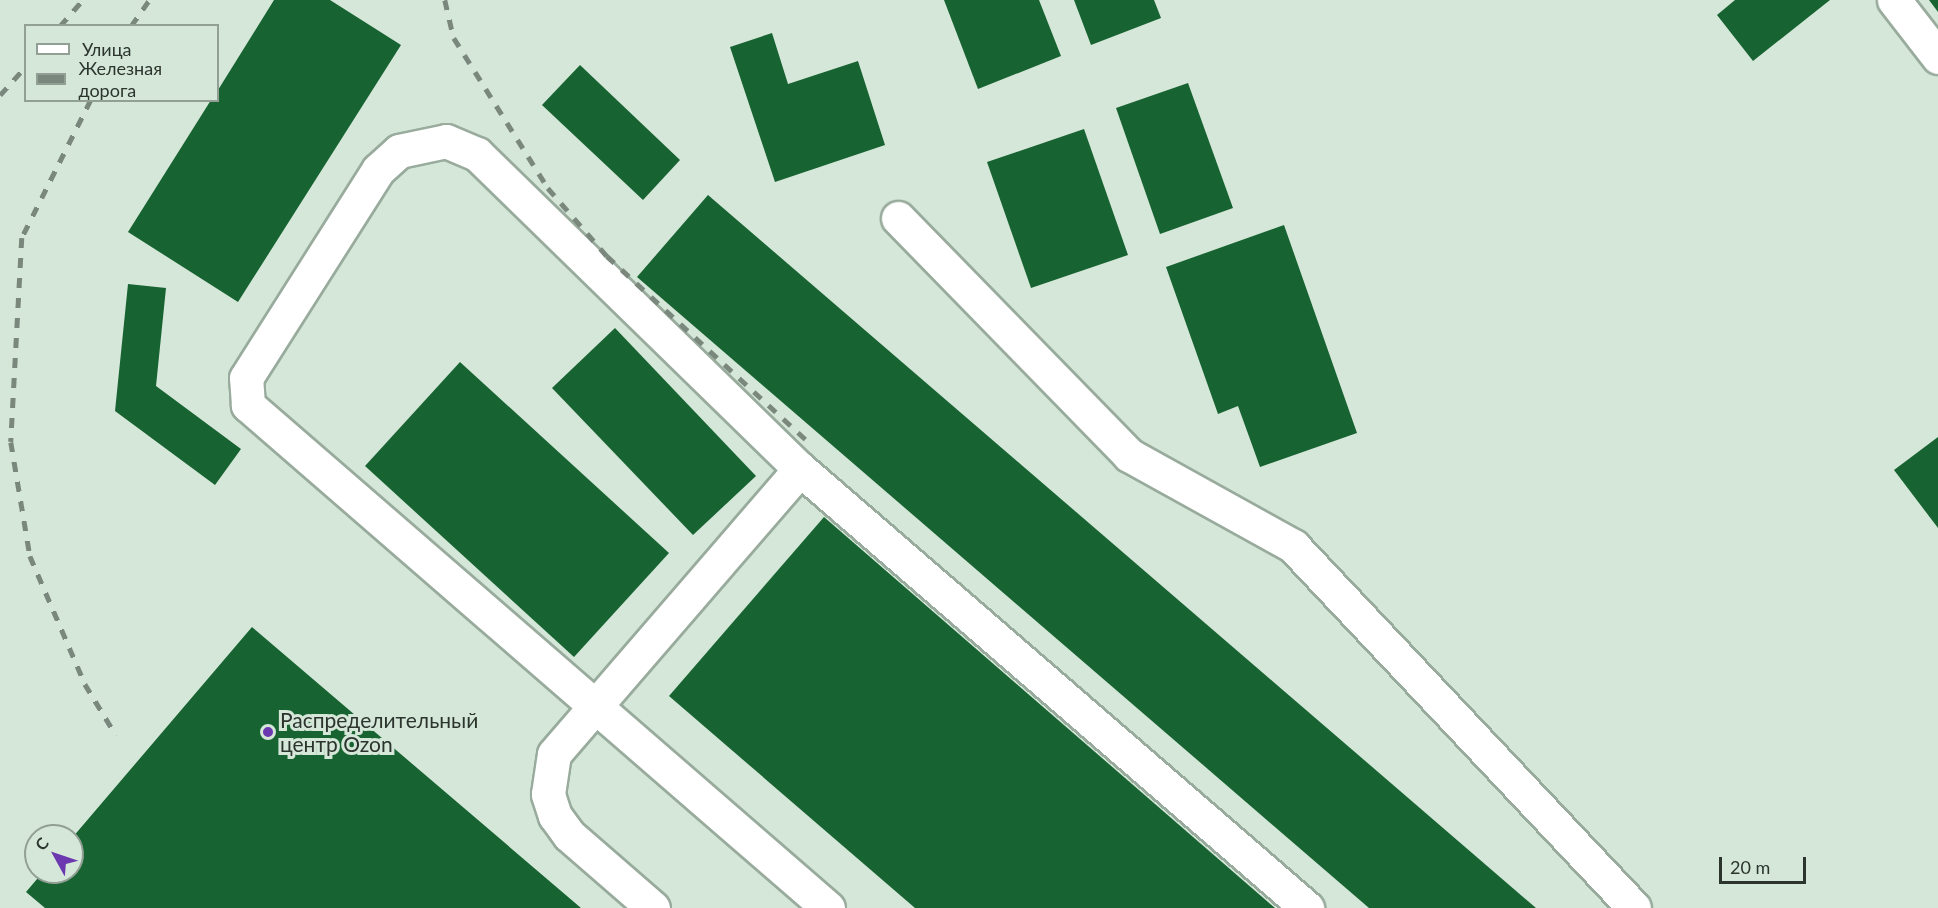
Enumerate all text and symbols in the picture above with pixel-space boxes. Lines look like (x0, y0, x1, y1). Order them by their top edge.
legend (24, 24, 219, 102)
text: Улица (82, 38, 132, 60)
text: Железная дорога (78, 57, 162, 101)
place label: Распределительный центр Ozon (280, 707, 478, 757)
marker: Распределительный центр Ozon (261, 725, 275, 739)
north arrow (24, 824, 84, 884)
text: С (31, 833, 52, 854)
scale bar (1722, 845, 1809, 883)
text: 20 m (1730, 856, 1770, 878)

